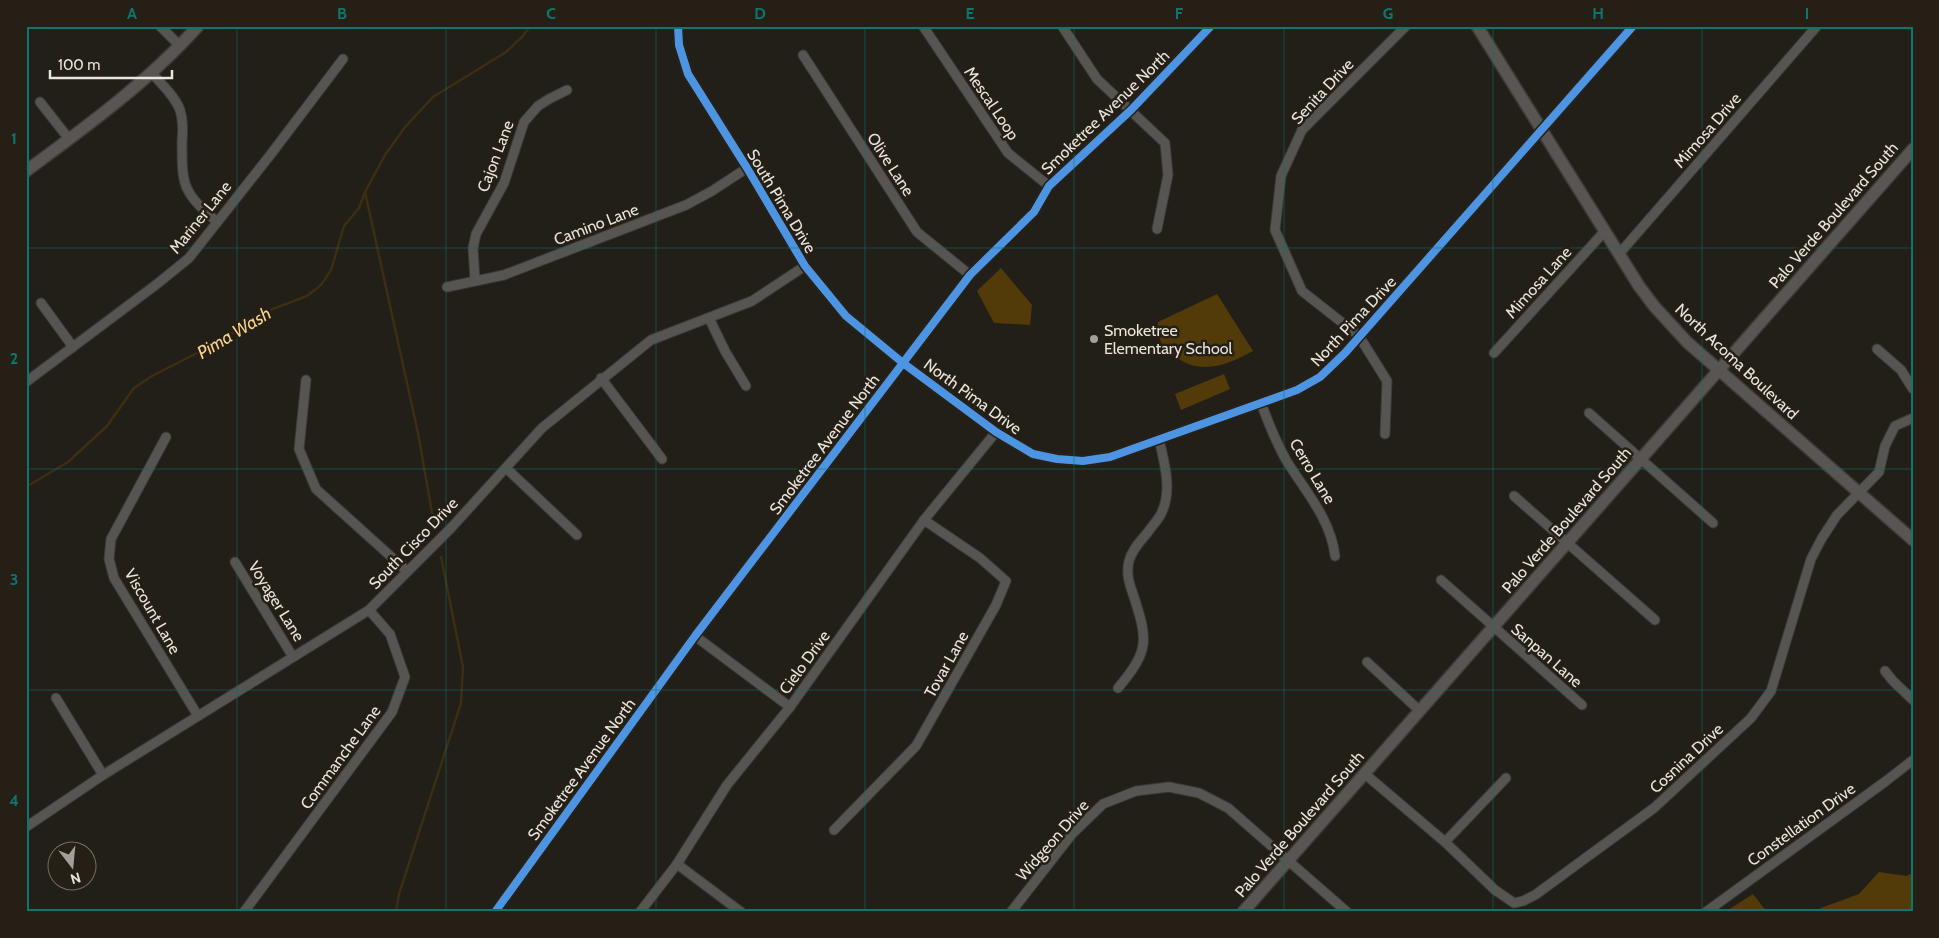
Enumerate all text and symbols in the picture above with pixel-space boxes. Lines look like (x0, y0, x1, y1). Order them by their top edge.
text: A (127, 4, 137, 23)
text: B (337, 4, 347, 23)
text: C (546, 4, 556, 23)
text: D (754, 4, 766, 23)
text: E (965, 4, 975, 23)
text: F (1175, 4, 1184, 23)
text: G (1383, 4, 1393, 23)
text: H (1592, 4, 1604, 23)
text: I (1805, 4, 1809, 23)
street label: Smoketree Avenue North (1037, 46, 1173, 178)
scale bar (50, 48, 172, 80)
street label: Senita Drive (1287, 55, 1357, 128)
text: 100 m (58, 56, 100, 74)
street label: Mescal Loop (960, 63, 1023, 144)
street label: Mimosa Drive (1670, 89, 1745, 172)
street label: Cajon Lane (473, 118, 518, 195)
text: 1 (11, 129, 17, 148)
street label: Olive Lane (863, 129, 918, 200)
street label: Palo Verde Boulevard South (1765, 138, 1902, 292)
street label: South Pima Drive (743, 146, 820, 257)
street label: Mariner Lane (165, 177, 235, 257)
street label: Camino Lane (551, 200, 641, 249)
street label: Mimosa Lane (1501, 243, 1575, 322)
street label: North Pima Drive (1307, 272, 1400, 370)
street label: North Acoma Boulevard (1671, 299, 1802, 423)
water label: Pima Wash (193, 302, 275, 364)
place label: Smoketree Elementary School (1104, 321, 1232, 358)
marker: Smoketree Elementary School (1088, 333, 1100, 345)
text: 2 (10, 349, 18, 368)
street label: North Pima Drive (920, 355, 1025, 438)
street label: Smoketree Avenue North (765, 370, 883, 518)
street label: Cerro Lane (1286, 435, 1340, 507)
street label: Palo Verde Boulevard South (1498, 443, 1635, 597)
street label: South Cisco Drive (365, 494, 462, 593)
street label: Voyager Lane (244, 558, 309, 645)
street label: Viscount Lane (120, 565, 185, 657)
text: 3 (10, 570, 18, 589)
street label: Sanpan Lane (1507, 619, 1586, 691)
street label: Cielo Drive (775, 627, 834, 698)
street label: Tovar Lane (920, 628, 972, 701)
street label: Smoketree Avenue North (524, 695, 639, 844)
street label: Commanche Lane (296, 702, 384, 813)
street label: Cosnina Drive (1646, 720, 1727, 797)
street label: Palo Verde Boulevard South (1231, 747, 1368, 901)
street label: Constellation Drive (1744, 779, 1859, 870)
text: 4 (9, 791, 19, 810)
street label: Widgeon Drive (1012, 796, 1093, 885)
north arrow (48, 840, 98, 890)
text: N (68, 868, 83, 889)

